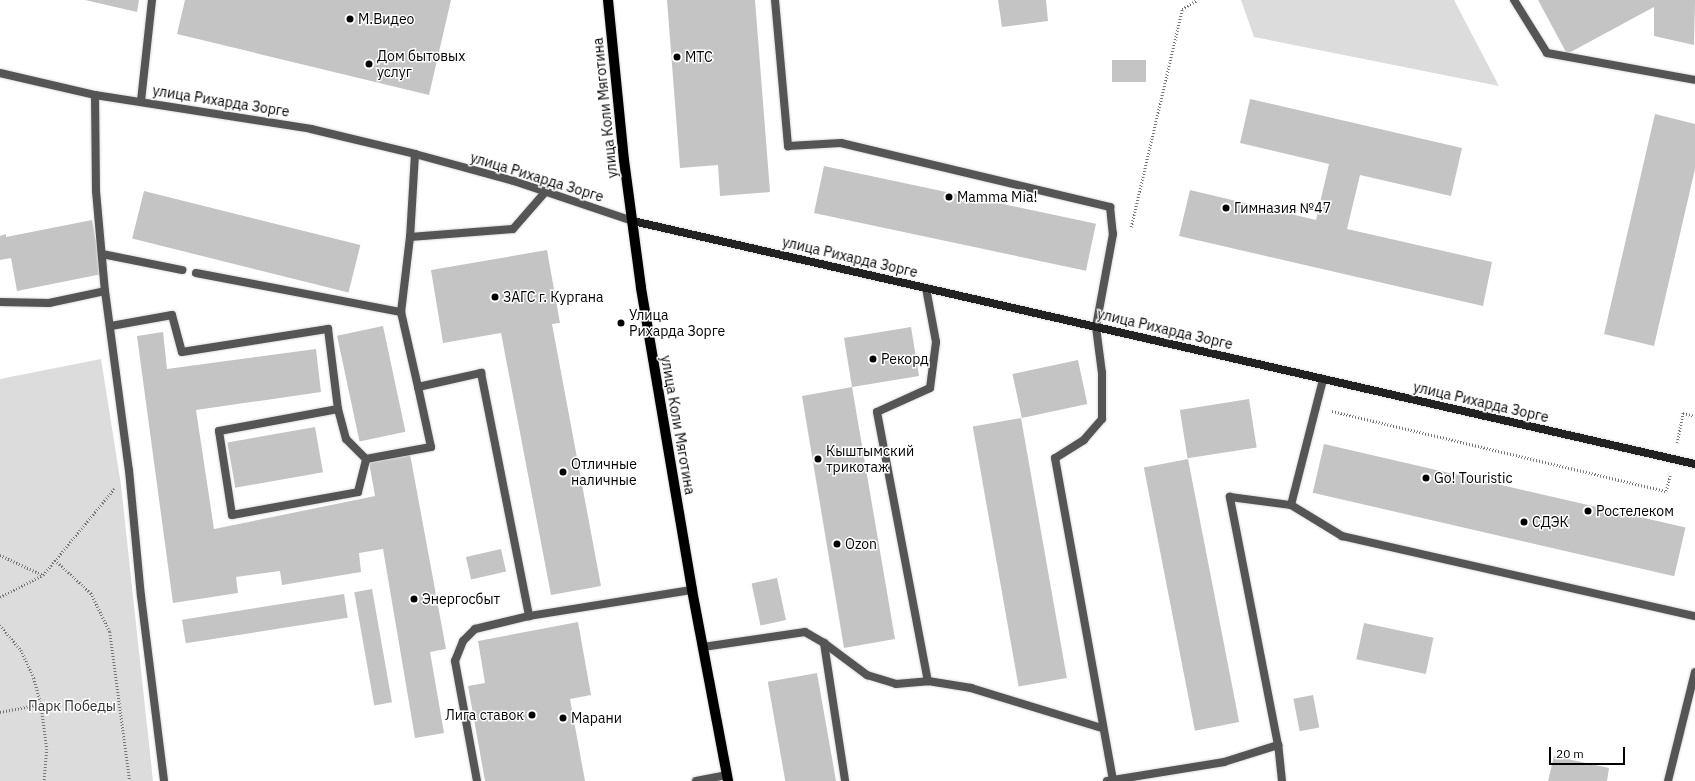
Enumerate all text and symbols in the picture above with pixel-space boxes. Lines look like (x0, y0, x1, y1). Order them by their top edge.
place label: М.Видео (358, 11, 414, 27)
marker: М.Видео (345, 14, 355, 24)
street label: улица Коли Мяготина (589, 37, 621, 179)
place label: Дом бытовых услуг (377, 48, 465, 80)
place label: МТС (685, 49, 713, 65)
marker: МТС (672, 52, 682, 62)
marker: Дом бытовых услуг (364, 59, 374, 69)
street label: улица Рихарда Зорге (151, 82, 291, 120)
street label: улица Рихарда Зорге (468, 149, 606, 205)
place label: Mamma Mia! (957, 189, 1037, 205)
marker: Mamma Mia! (944, 192, 954, 202)
place label: Гимназия №47 (1234, 200, 1331, 216)
marker: Гимназия №47 (1221, 203, 1231, 213)
street label: улица Рихарда Зорге (781, 233, 919, 281)
place label: ЗАГС г. Кургана (503, 289, 603, 305)
marker: ЗАГС г. Кургана (490, 292, 500, 302)
street label: улица Рихарда Зорге (1096, 305, 1234, 353)
place label: Улица Рихарда Зорге (629, 307, 725, 340)
marker: Улица Рихарда Зорге (616, 318, 626, 328)
place label: Рекорд (881, 351, 929, 367)
street label: улица Коли Мяготина (657, 354, 699, 496)
marker: Рекорд (868, 354, 878, 364)
street label: улица Рихарда Зорге (1412, 378, 1550, 426)
place label: Кыштымский трикотаж (826, 443, 914, 476)
marker: Кыштымский трикотаж (813, 454, 823, 464)
place label: Отличные наличные (571, 456, 637, 488)
marker: Отличные наличные (558, 467, 568, 477)
place label: Go! Touristic (1434, 470, 1513, 486)
marker: Go! Touristic (1421, 473, 1431, 483)
place label: Ростелеком (1596, 503, 1674, 519)
marker: Ростелеком (1583, 506, 1593, 516)
place label: СДЭК (1532, 514, 1569, 530)
marker: СДЭК (1519, 517, 1529, 527)
place label: Ozon (845, 536, 877, 552)
marker: Ozon (832, 539, 842, 549)
place label: Энергосбыт (422, 591, 500, 607)
marker: Энергосбыт (409, 594, 419, 604)
park label: Парк Победы (28, 698, 116, 714)
place label: Лига ставок (445, 707, 524, 723)
marker: Лига ставок (527, 710, 537, 720)
place label: Марани (571, 710, 622, 726)
marker: Марани (558, 713, 568, 723)
scale bar (1551, 739, 1627, 765)
text: 20 m (1556, 746, 1584, 761)

